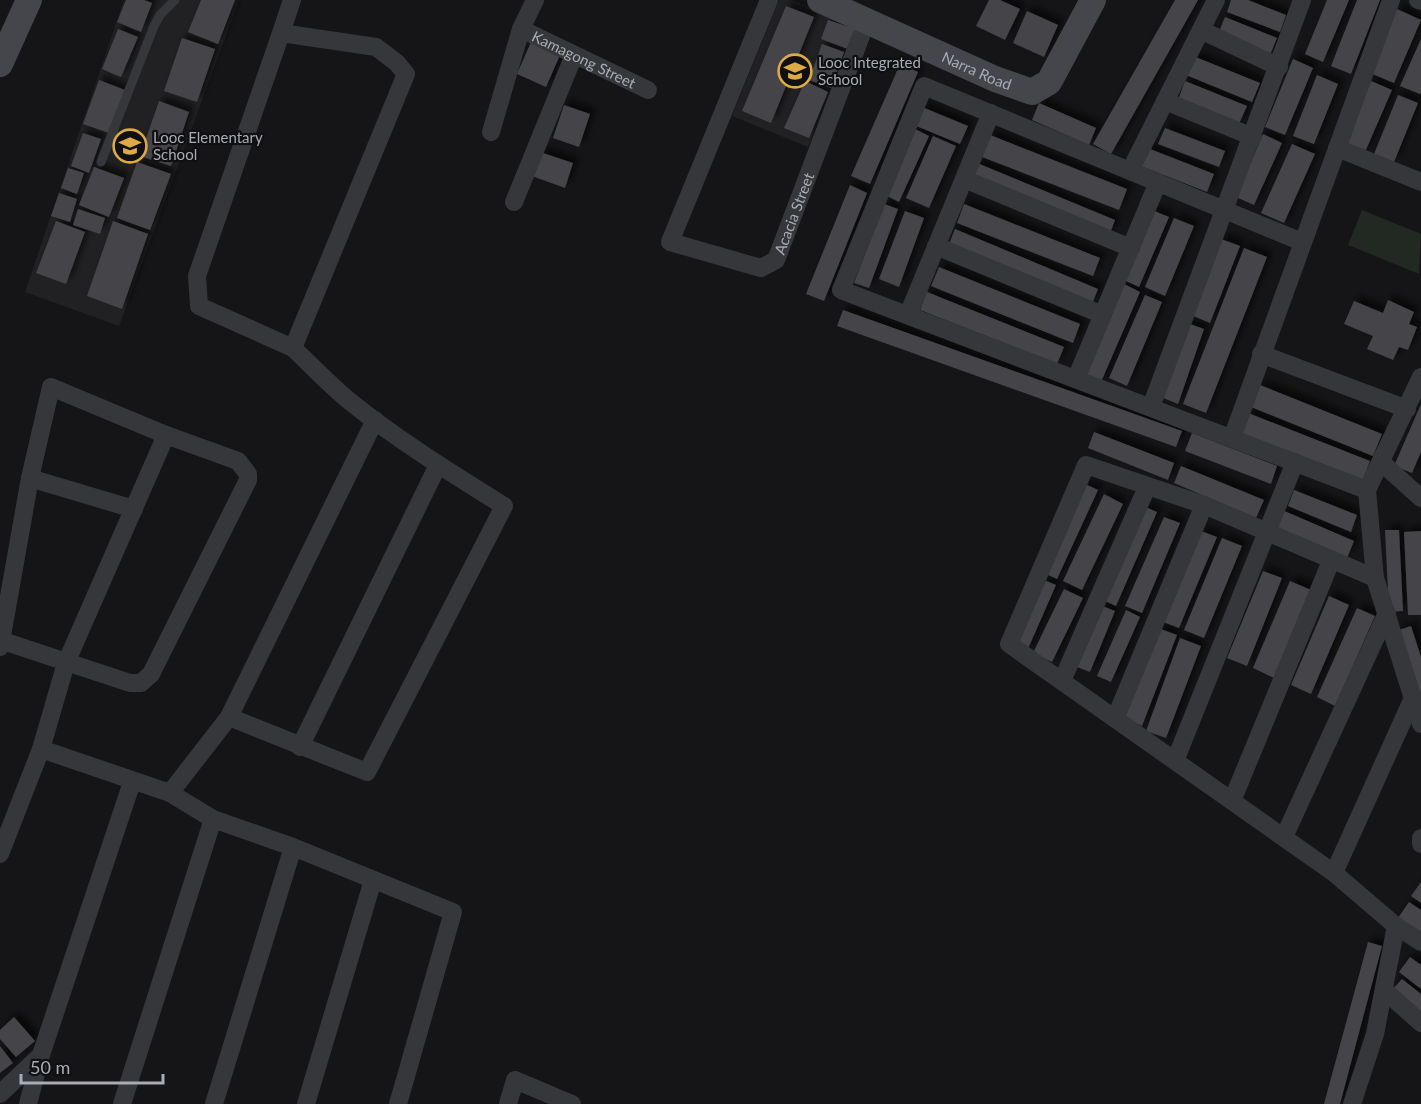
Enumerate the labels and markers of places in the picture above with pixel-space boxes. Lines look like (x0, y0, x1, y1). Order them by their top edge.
school or university icon: Looc Integrated School (777, 53, 813, 89)
place label: Looc Integrated School (818, 53, 921, 88)
school or university icon: Looc Elementary School (112, 128, 148, 164)
place label: Looc Elementary School (153, 128, 263, 163)

